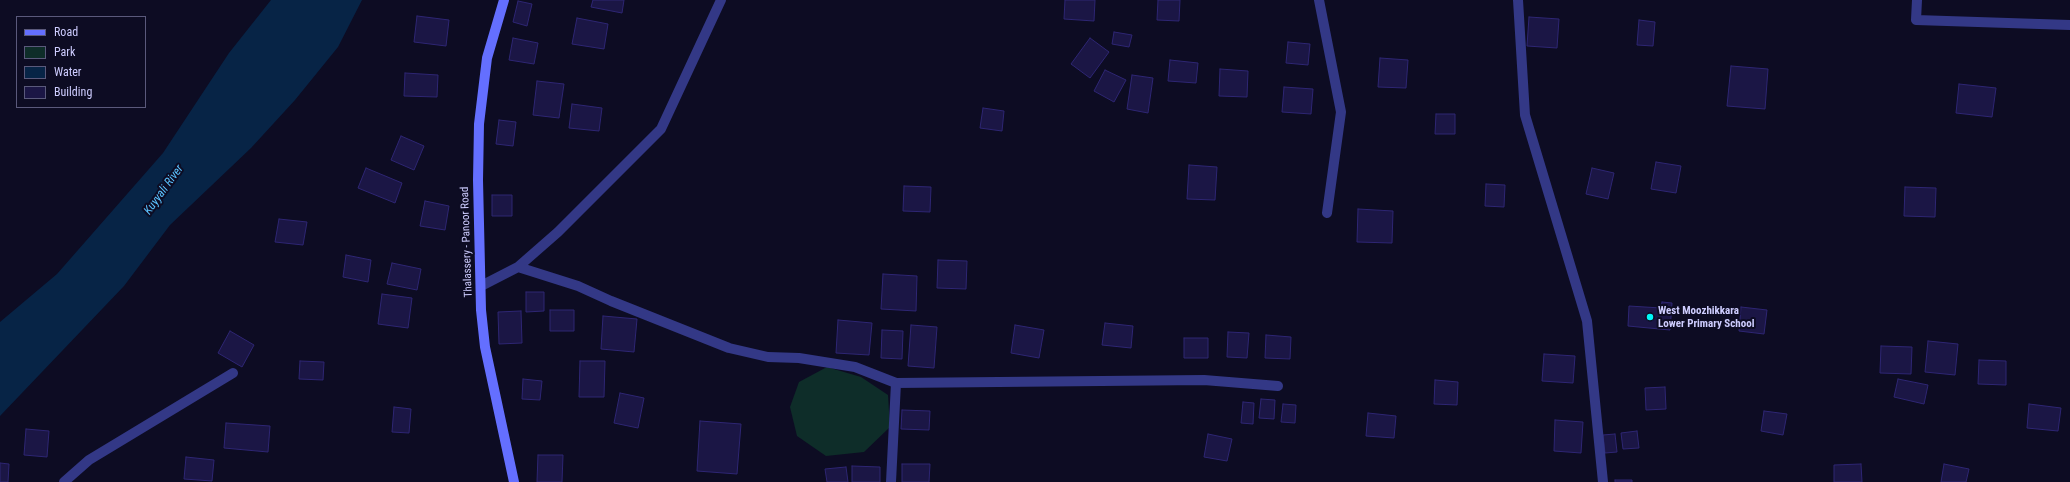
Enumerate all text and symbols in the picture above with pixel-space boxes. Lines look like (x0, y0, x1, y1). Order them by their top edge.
legend (16, 16, 146, 108)
text: Road (54, 25, 78, 39)
text: Park (54, 45, 75, 59)
text: Water (54, 65, 82, 79)
text: Building (54, 85, 92, 99)
water label: Kuyyali River (141, 162, 187, 218)
street label: Thalassery - Panoor Road (458, 186, 476, 298)
place label: West Moozhikkara Lower Primary School (1658, 304, 1754, 330)
marker: West Moozhikkara Lower Primary School (1645, 312, 1655, 322)

